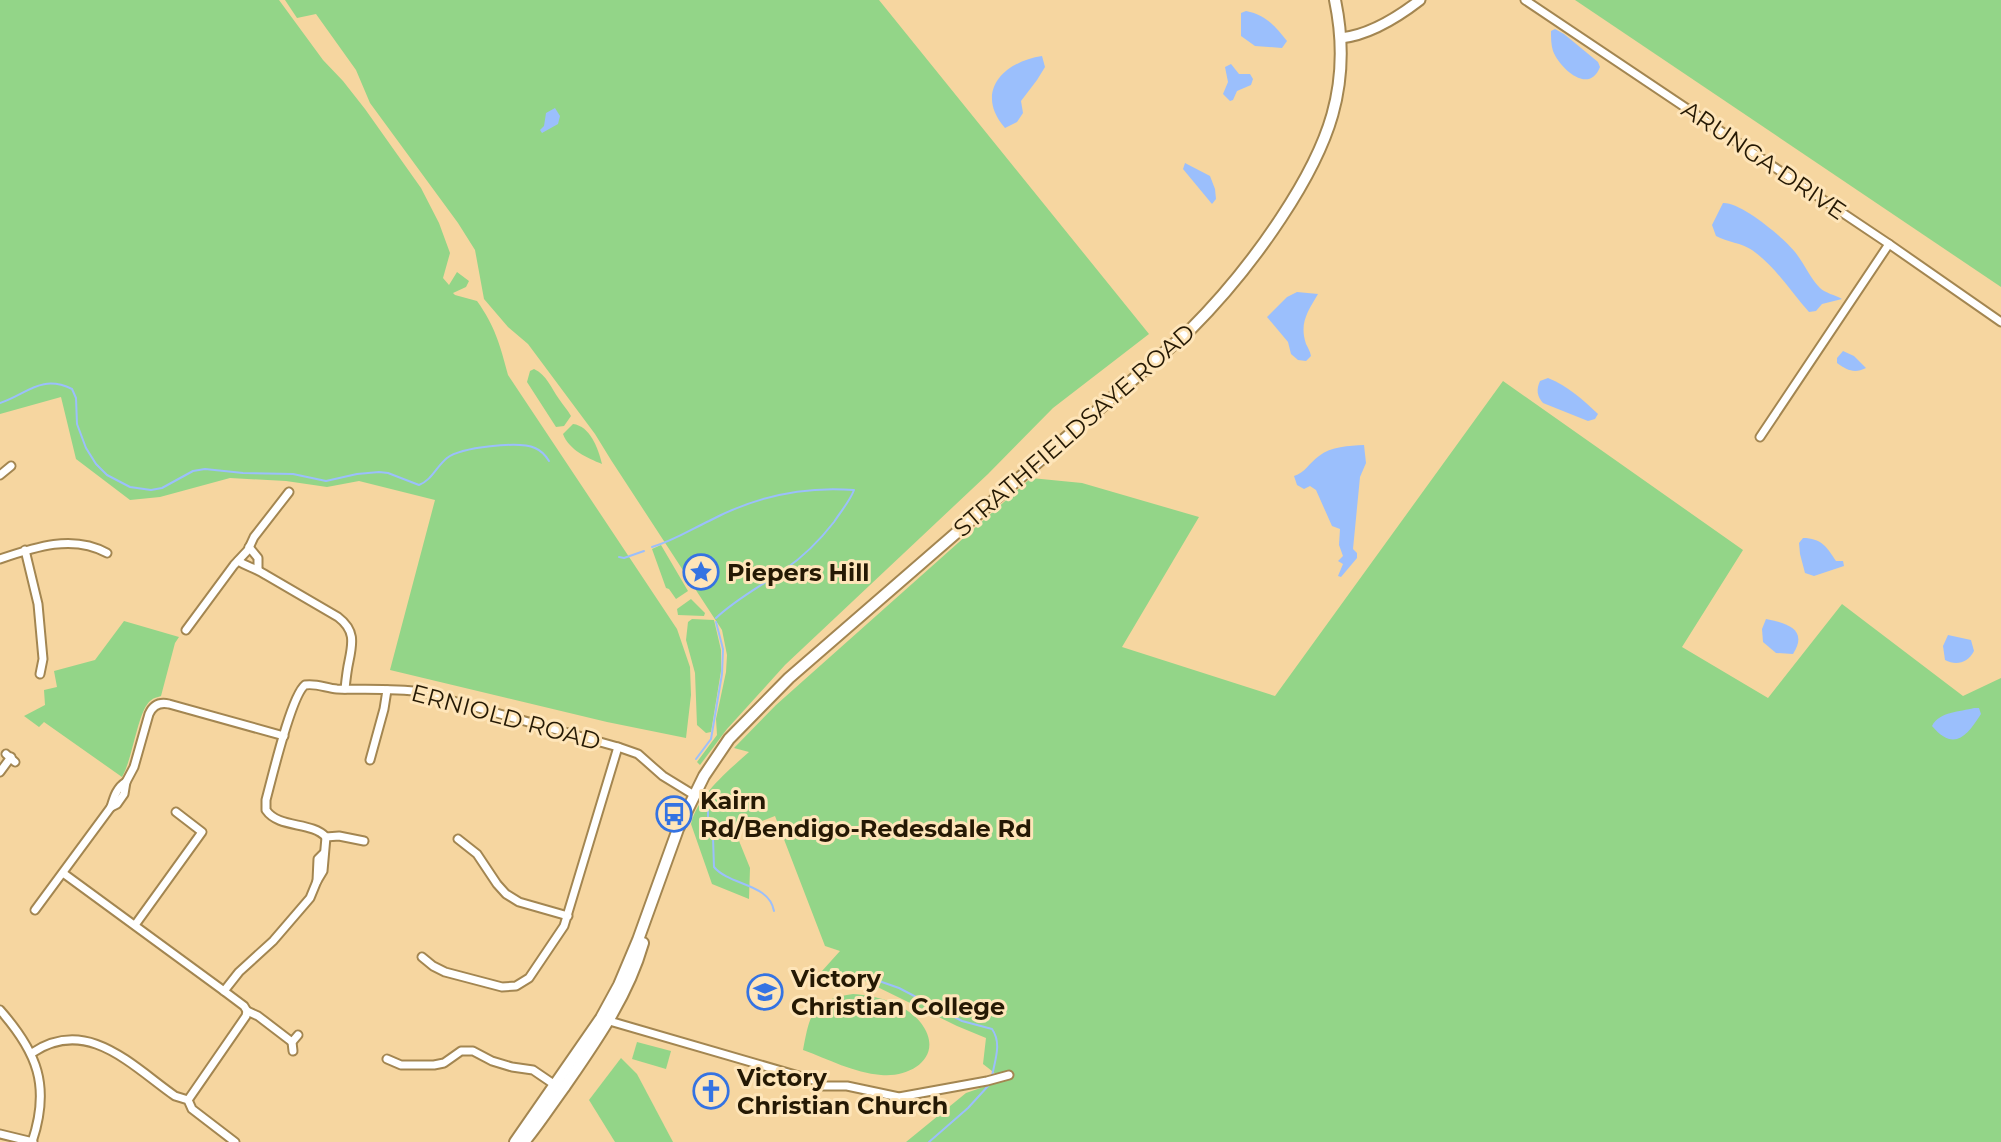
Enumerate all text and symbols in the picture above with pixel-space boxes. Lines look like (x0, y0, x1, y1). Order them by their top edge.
street label: ARUNGA DRIVE (1676, 94, 1852, 226)
street label: STRATHFIELDSAYE ROAD (947, 317, 1201, 543)
place icon: Piepers Hill (682, 553, 720, 591)
place label: Piepers Hill (727, 558, 870, 587)
street label: ERNIOLD ROAD (408, 678, 604, 756)
place label: Kairn Rd/Bendigo-Redesdale Rd (700, 786, 1032, 843)
bus stop icon: Kairn Rd/Bendigo-Redesdale Rd (655, 795, 693, 833)
place label: Victory Christian College (790, 964, 1005, 1021)
school or university icon: Victory Christian College (746, 973, 784, 1011)
place label: Victory Christian Church (736, 1063, 948, 1120)
church icon: Victory Christian Church (692, 1072, 730, 1110)

